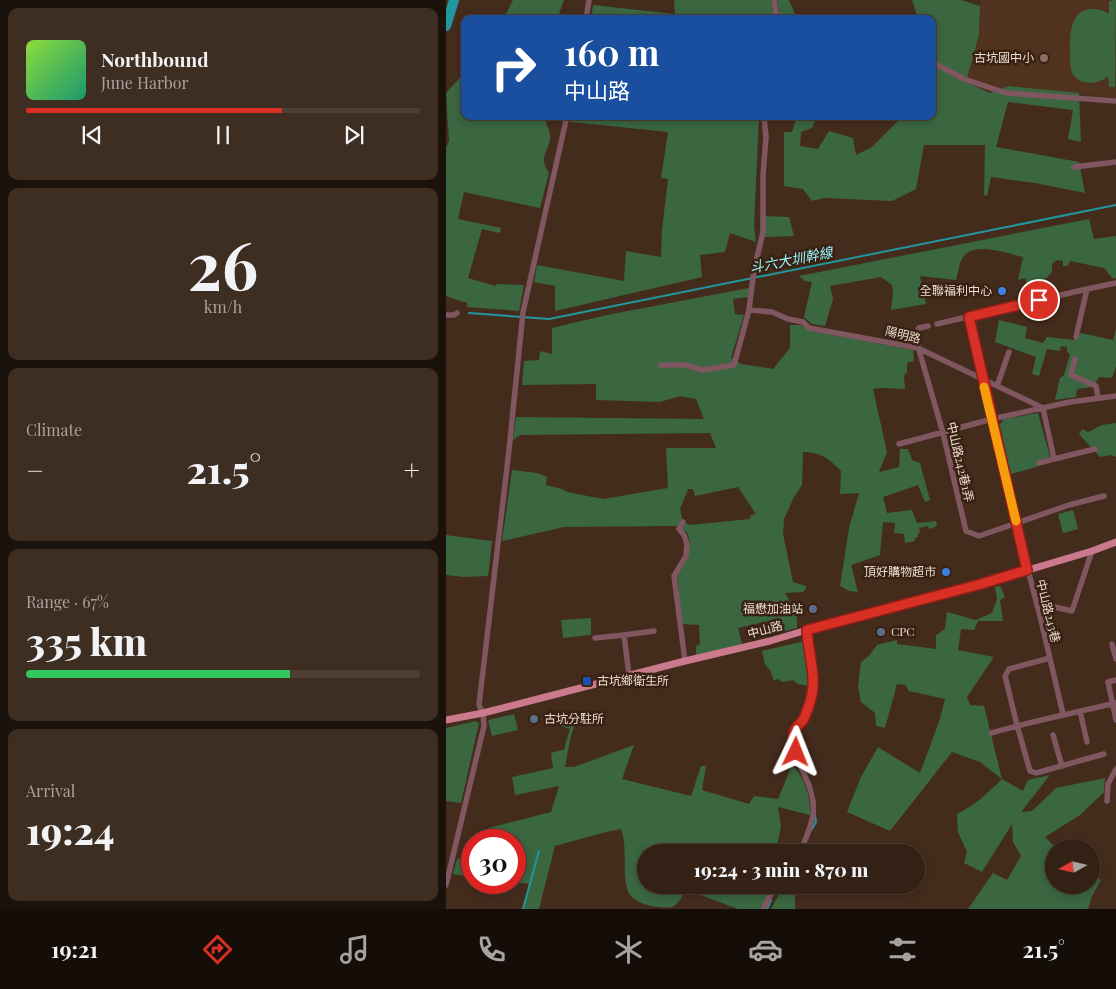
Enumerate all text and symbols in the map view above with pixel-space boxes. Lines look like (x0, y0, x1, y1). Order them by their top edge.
text: 160 m (564, 28, 659, 75)
icon: right (481, 35, 546, 100)
text: Northbound (101, 46, 209, 72)
place label: 古坑國中小 (974, 49, 1034, 65)
marker: 古坑國中小 (1038, 52, 1050, 64)
text: June Harbor (101, 72, 189, 93)
text: 中山路 (564, 75, 630, 105)
icon: previous (78, 121, 106, 149)
icon: pause (209, 121, 237, 149)
icon: next (340, 121, 368, 149)
text: 26 (188, 220, 258, 306)
water label: 斗六大圳幹線 (748, 242, 836, 277)
pin (1018, 279, 1060, 321)
place label: 全聯福利中心 (920, 282, 992, 298)
marker: 全聯福利中心 (996, 285, 1008, 297)
icon: arrive (1025, 286, 1053, 314)
text: km/h (204, 296, 242, 317)
street label: 陽明路 (884, 322, 923, 346)
text: Climate (26, 419, 82, 440)
street label: 中山路242巷1弄 (944, 420, 978, 503)
text: 21.5° (187, 443, 261, 494)
text: − (26, 451, 44, 488)
text: + (404, 451, 420, 488)
place label: 頂好購物超市 (864, 563, 936, 579)
marker: 頂好購物超市 (940, 566, 952, 578)
street label: 中山路243巷 (1033, 577, 1065, 644)
text: Range · 67% (26, 591, 109, 612)
place label: 福懋加油站 (743, 600, 803, 616)
marker: 福懋加油站 (807, 603, 819, 615)
text: 335 km (26, 615, 147, 666)
street label: 中山路 (745, 617, 784, 641)
place label: CPC (891, 623, 915, 639)
marker: CPC (875, 626, 887, 638)
place label: 古坑鄉衛生所 (597, 672, 669, 688)
marker: 古坑鄉衛生所 (581, 675, 593, 687)
place label: 古坑分駐所 (544, 710, 604, 726)
marker: 古坑分駐所 (528, 713, 540, 725)
position arrow (769, 725, 821, 777)
text: Arrival (26, 780, 75, 801)
text: 19:24 (26, 804, 115, 855)
speed limit sign: 30 (461, 829, 526, 894)
north arrow (1045, 839, 1100, 894)
map controls (1045, 839, 1100, 894)
text: 19:24 · 3 min · 870 m (694, 856, 868, 882)
icon: directions (200, 932, 235, 967)
icon: music (337, 932, 372, 967)
icon: phone (474, 932, 509, 967)
icon: climate (611, 932, 646, 967)
icon: car (748, 932, 783, 967)
icon: filters (885, 932, 920, 967)
text: 19:21 (51, 934, 98, 964)
text: 21.5° (1022, 934, 1065, 964)

